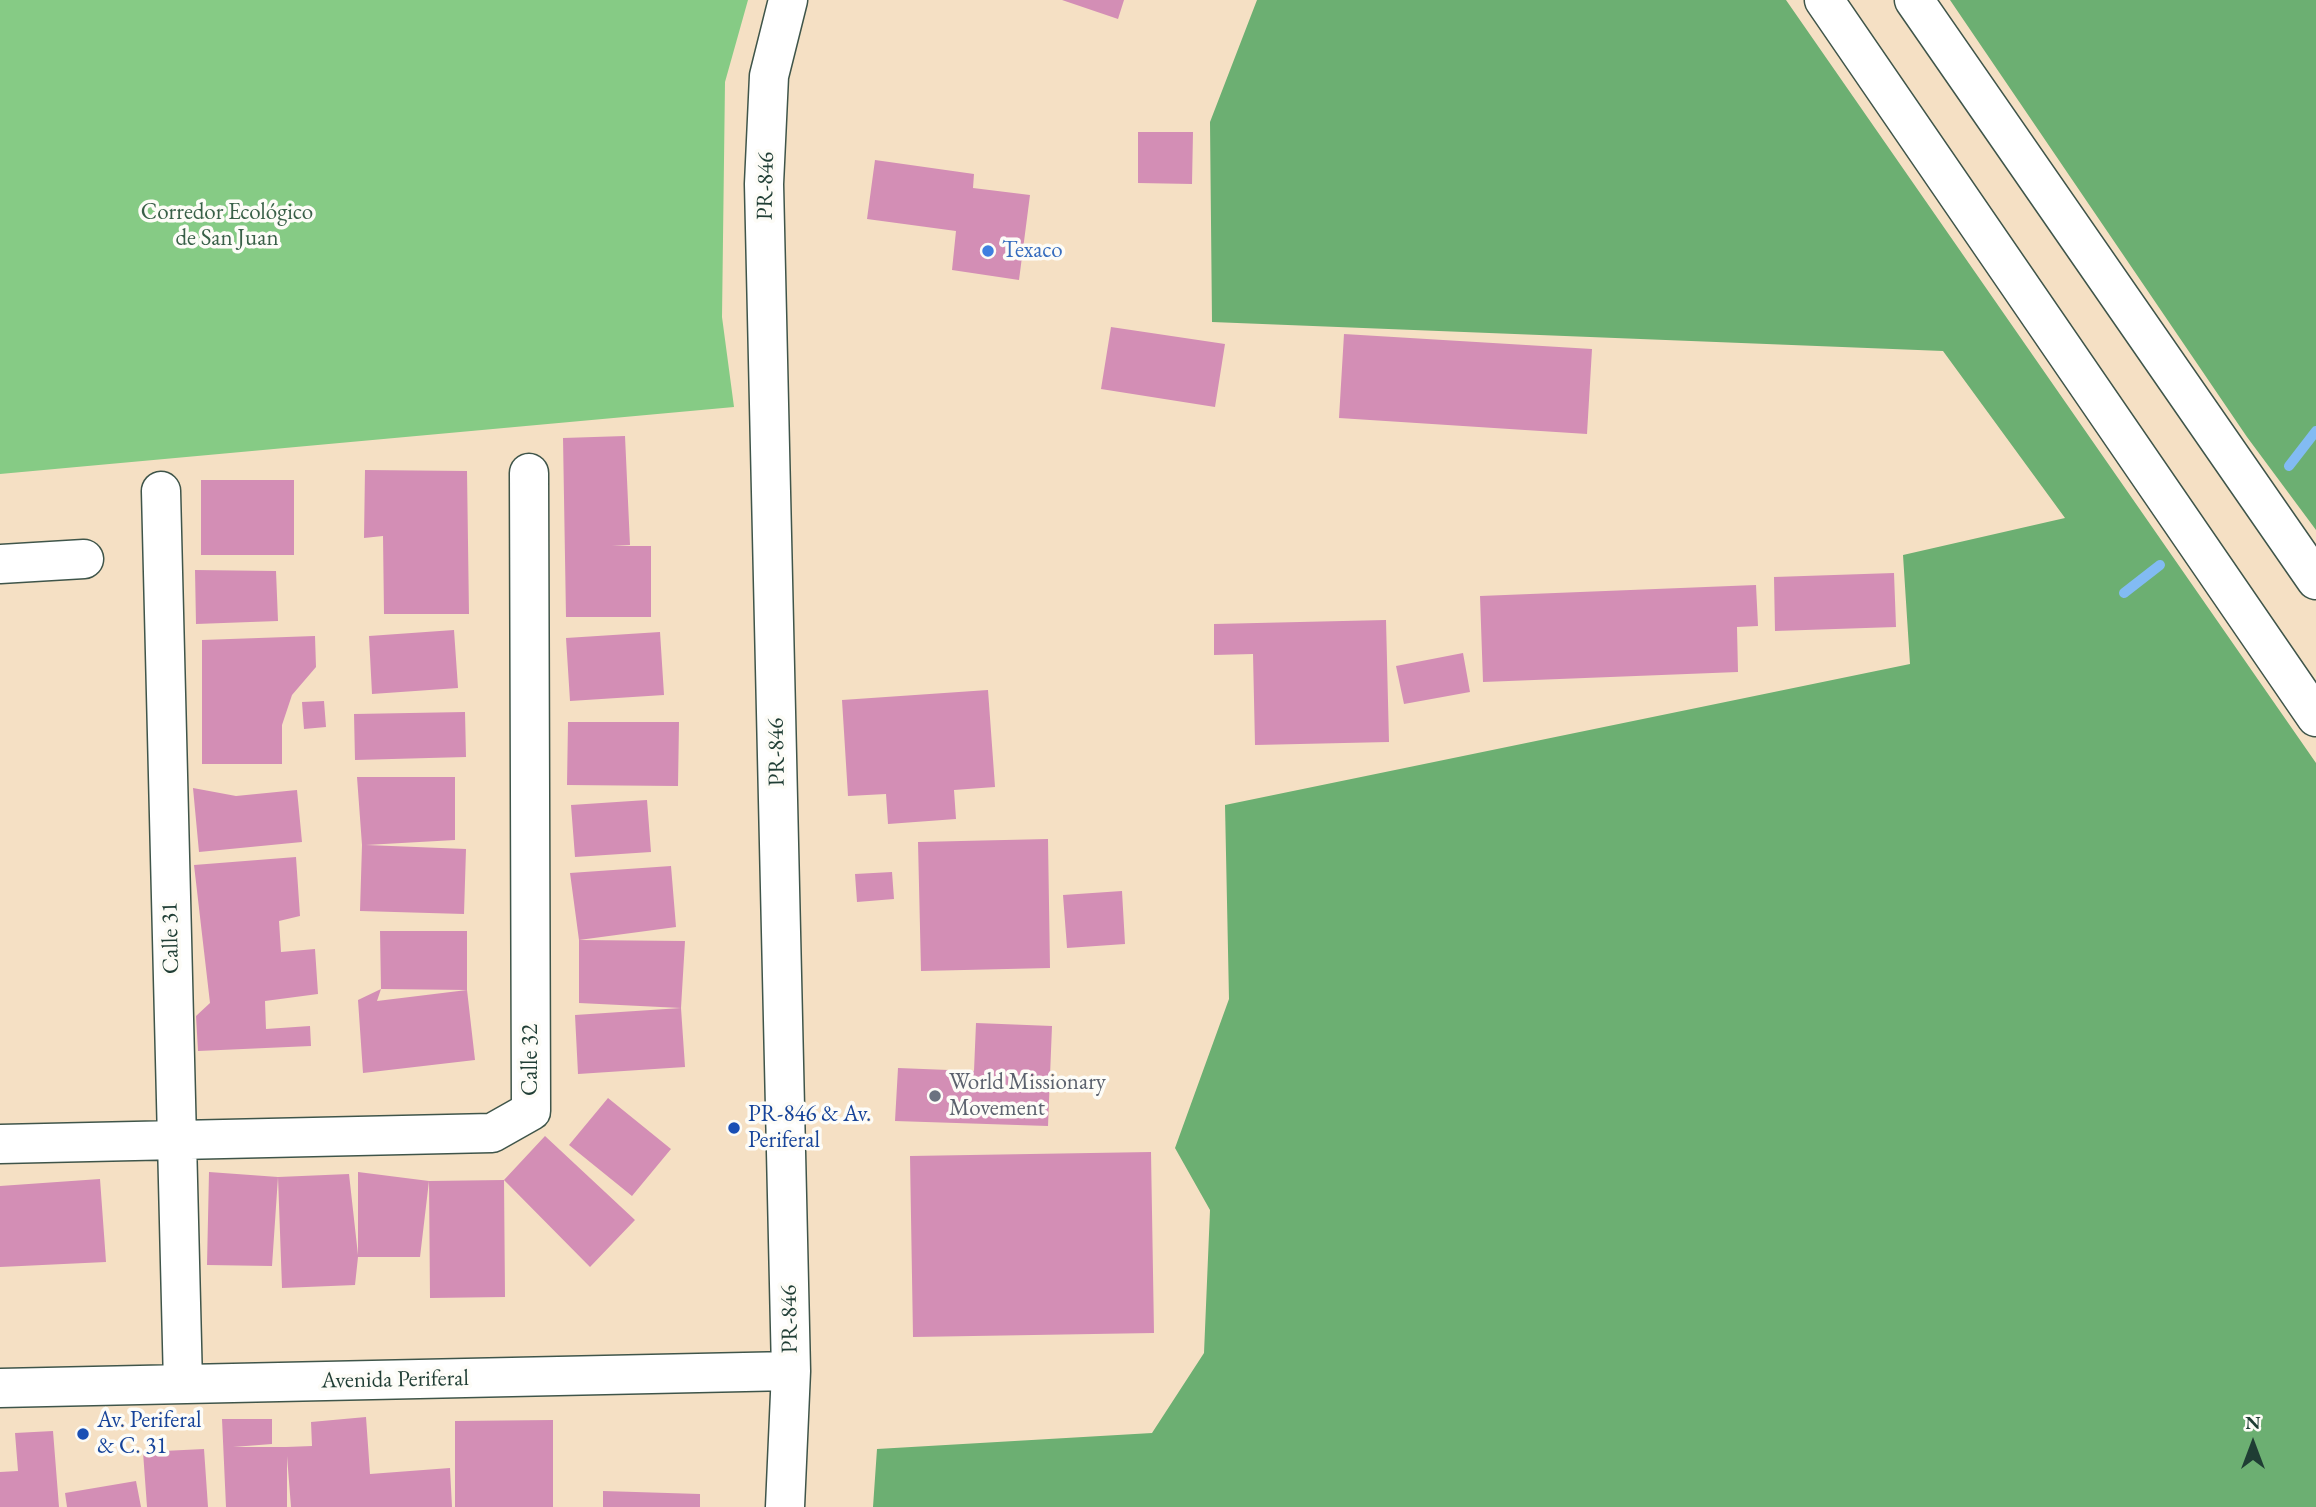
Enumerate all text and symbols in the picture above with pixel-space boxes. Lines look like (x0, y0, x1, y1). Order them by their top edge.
street label: PR-846 (752, 152, 780, 220)
park label: Corredor Ecológico de San Juan (141, 199, 313, 253)
place label: Texaco (1002, 237, 1063, 265)
marker: Texaco (980, 243, 996, 259)
street label: PR-846 (763, 718, 791, 786)
street label: Calle 31 (157, 902, 185, 974)
street label: Calle 32 (517, 1024, 545, 1096)
place label: World Missionary Movement (949, 1069, 1106, 1123)
marker: World Missionary Movement (927, 1088, 943, 1104)
place label: PR-846 & Av. Periferal (748, 1101, 871, 1155)
marker: PR-846 & Av. Periferal (726, 1120, 742, 1136)
street label: PR-846 (776, 1285, 804, 1353)
street label: Avenida Periferal (321, 1365, 469, 1395)
place label: Av. Periferal & C. 31 (97, 1407, 202, 1461)
north arrow (2218, 1409, 2288, 1479)
text: N (2245, 1410, 2261, 1435)
marker: Av. Periferal & C. 31 (75, 1426, 91, 1442)

